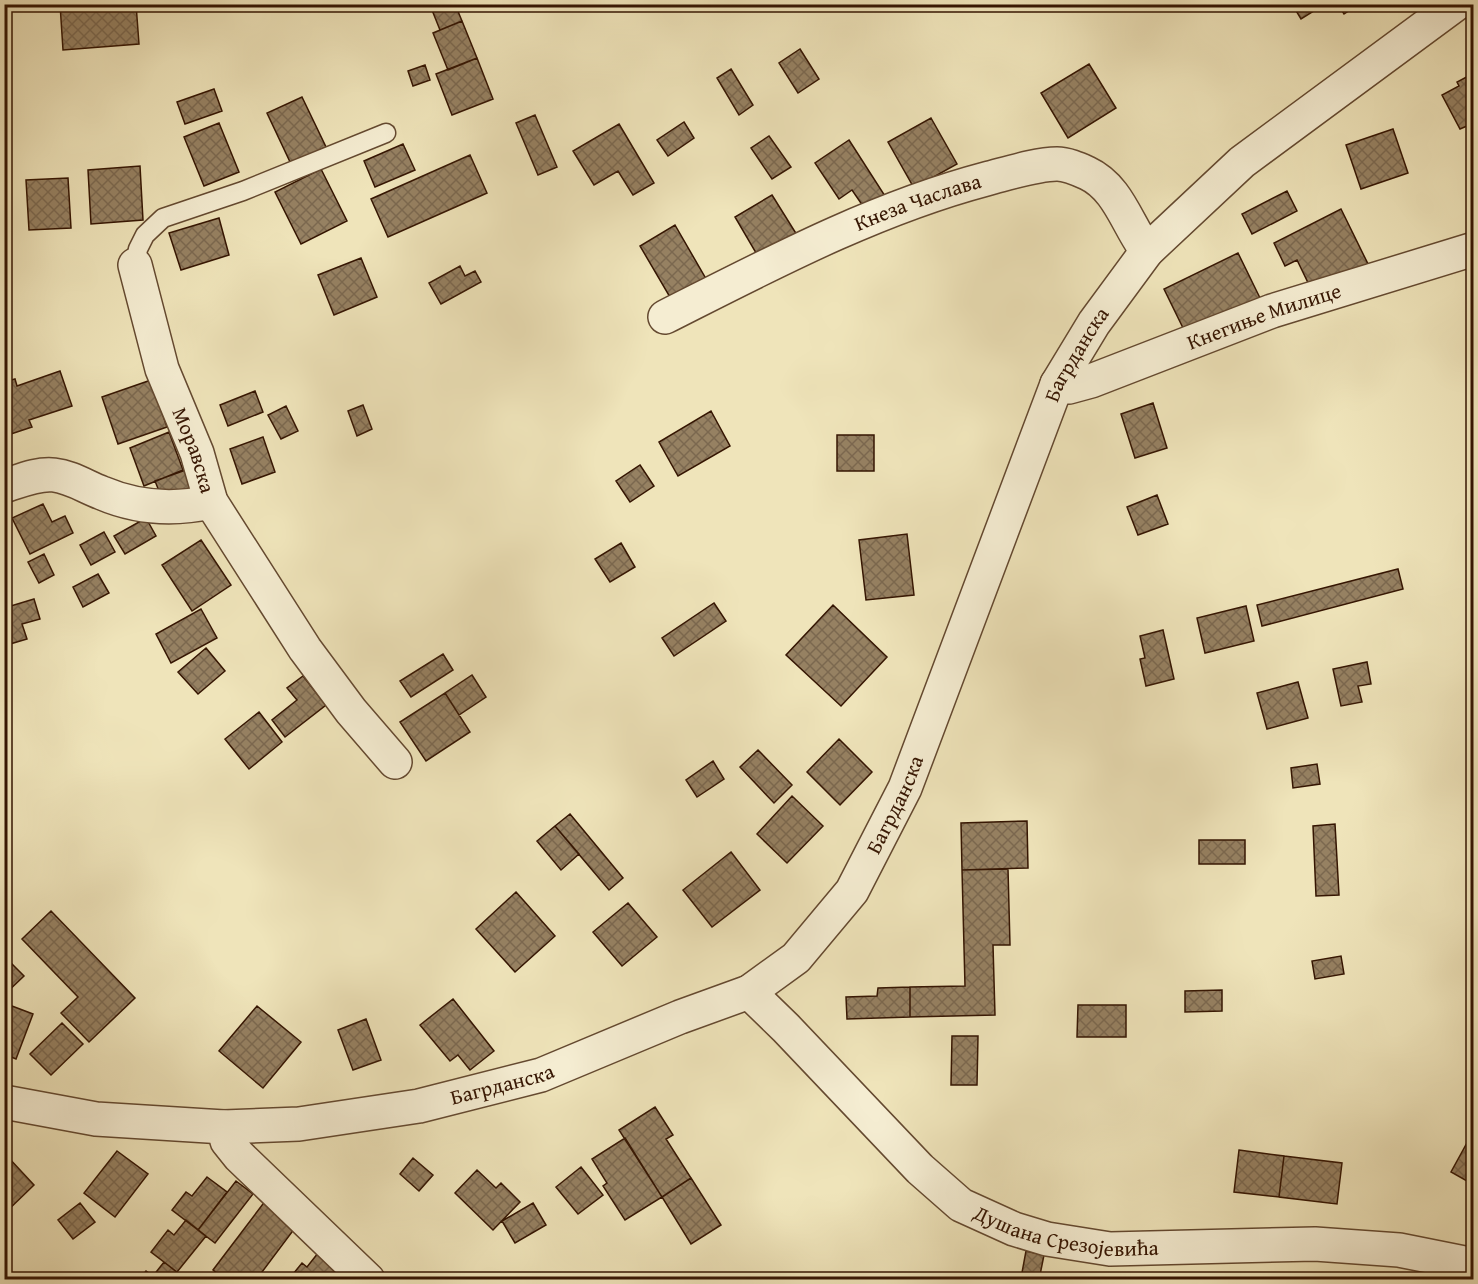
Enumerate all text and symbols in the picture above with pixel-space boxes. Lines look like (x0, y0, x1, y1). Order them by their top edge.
street label: Кнеза Часлава (849, 165, 984, 239)
street label: Кнегиње Милице (1182, 275, 1345, 357)
street label: Багрданска (1036, 300, 1116, 406)
street label: Моравска (165, 403, 224, 497)
street label: Багрданска (858, 751, 931, 859)
street label: Багрданска (447, 1055, 559, 1112)
street label: Душана Срезојевића (968, 1196, 1159, 1264)

